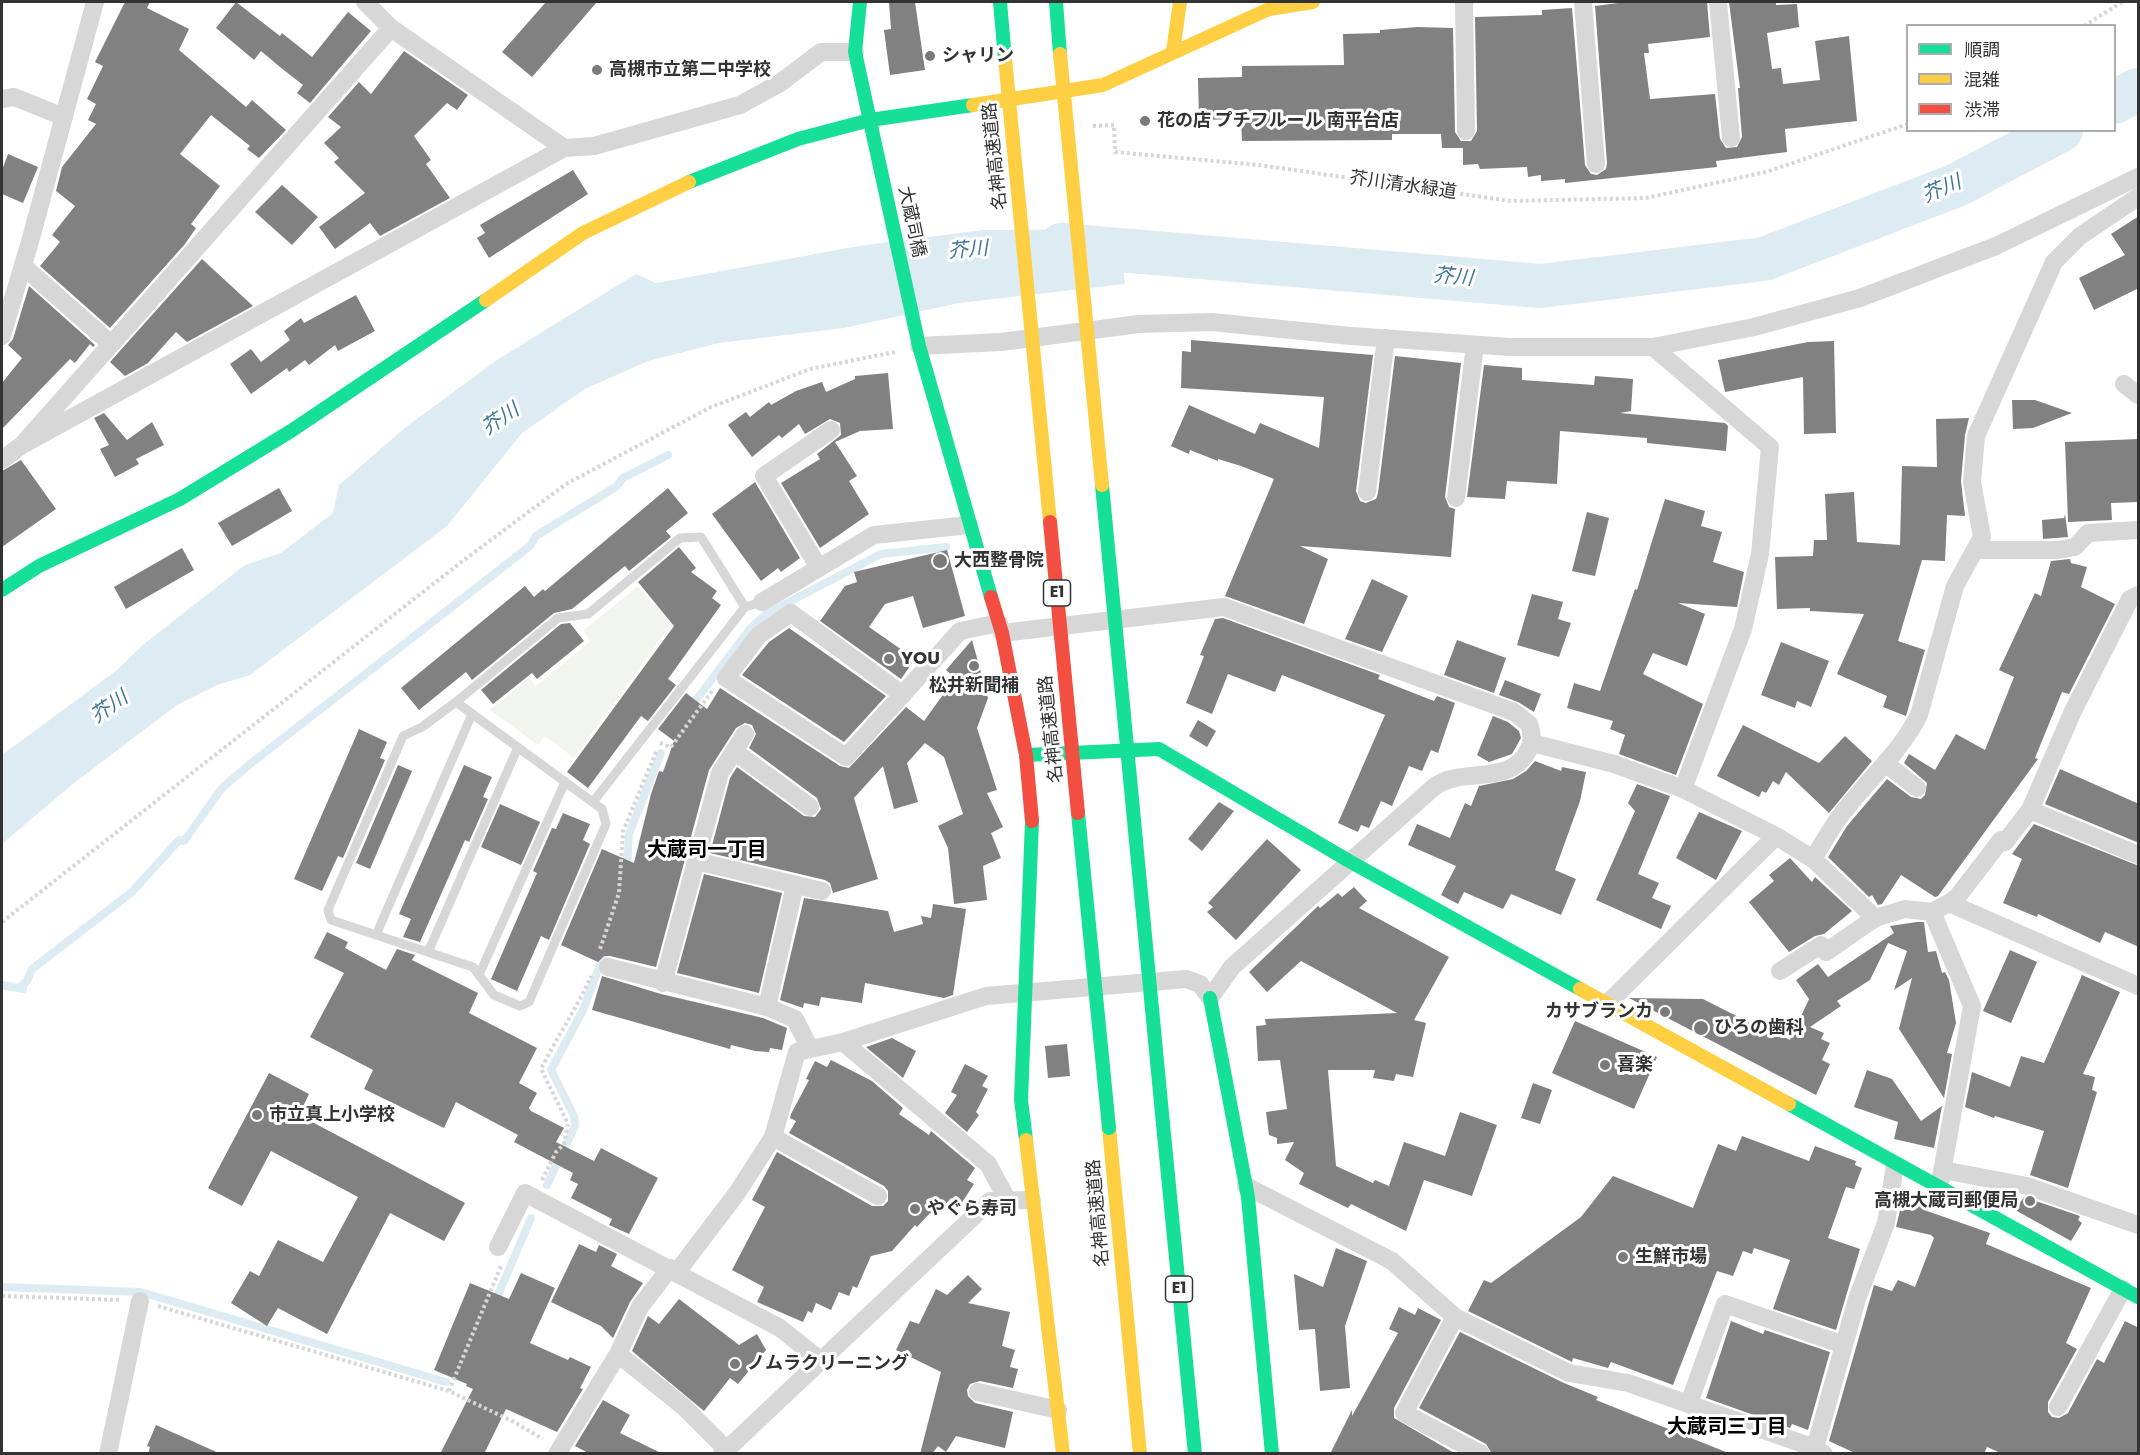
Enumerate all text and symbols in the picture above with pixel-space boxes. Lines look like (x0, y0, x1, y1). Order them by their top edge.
legend (1906, 24, 2116, 132)
text: 順調 (1964, 37, 2000, 62)
place label: シャリン (942, 45, 1014, 67)
marker: シャリン (923, 49, 937, 63)
place label: 高槻市立第二中学校 (609, 59, 771, 81)
marker: 高槻市立第二中学校 (590, 63, 604, 77)
text: 混雑 (1964, 67, 2000, 92)
text: 渋滞 (1964, 97, 2000, 122)
street label: 名神高速道路 (980, 101, 1012, 211)
place label: 花の店 プチフルール 南平台店 (1157, 110, 1399, 132)
marker: 花の店 プチフルール 南平台店 (1138, 114, 1152, 128)
street label: 芥川清水緑道 (1348, 168, 1458, 204)
water label: 芥川 (1919, 171, 1965, 209)
street label: 大蔵司橋 (893, 185, 929, 259)
water label: 芥川 (947, 237, 989, 265)
water label: 芥川 (1432, 264, 1474, 292)
water label: 芥川 (478, 399, 524, 441)
place label: 大西整骨院 (954, 550, 1044, 572)
marker: 大西整骨院 (931, 552, 949, 570)
road number: E1 (1044, 580, 1070, 606)
place label: YOU (901, 648, 940, 670)
marker: YOU (882, 652, 896, 666)
marker: 松井新聞補 (967, 659, 981, 673)
street label: 名神高速道路 (1036, 674, 1068, 784)
place label: 松井新聞補 (929, 675, 1019, 697)
water label: 芥川 (87, 687, 133, 729)
district label: 大蔵司一丁目 (647, 839, 767, 863)
place label: カサブランカ (1545, 1001, 1653, 1023)
marker: カサブランカ (1658, 1005, 1672, 1019)
place label: ひろの歯科 (1714, 1017, 1804, 1039)
marker: ひろの歯科 (1692, 1019, 1710, 1037)
place label: 喜楽 (1617, 1054, 1653, 1076)
marker: 喜楽 (1598, 1058, 1612, 1072)
place label: 市立真上小学校 (269, 1104, 395, 1126)
marker: 市立真上小学校 (250, 1108, 264, 1122)
street label: 名神高速道路 (1084, 1158, 1114, 1268)
place label: 高槻大蔵司郵便局 (1874, 1190, 2018, 1212)
marker: 高槻大蔵司郵便局 (2023, 1194, 2037, 1208)
place label: やぐら寿司 (927, 1198, 1017, 1220)
marker: やぐら寿司 (908, 1202, 922, 1216)
place label: 生鮮市場 (1635, 1246, 1707, 1268)
marker: 生鮮市場 (1616, 1250, 1630, 1264)
road number: E1 (1166, 1276, 1192, 1302)
place label: ノムラクリーニング (747, 1353, 909, 1375)
marker: ノムラクリーニング (728, 1357, 742, 1371)
district label: 大蔵司三丁目 (1667, 1416, 1787, 1440)

